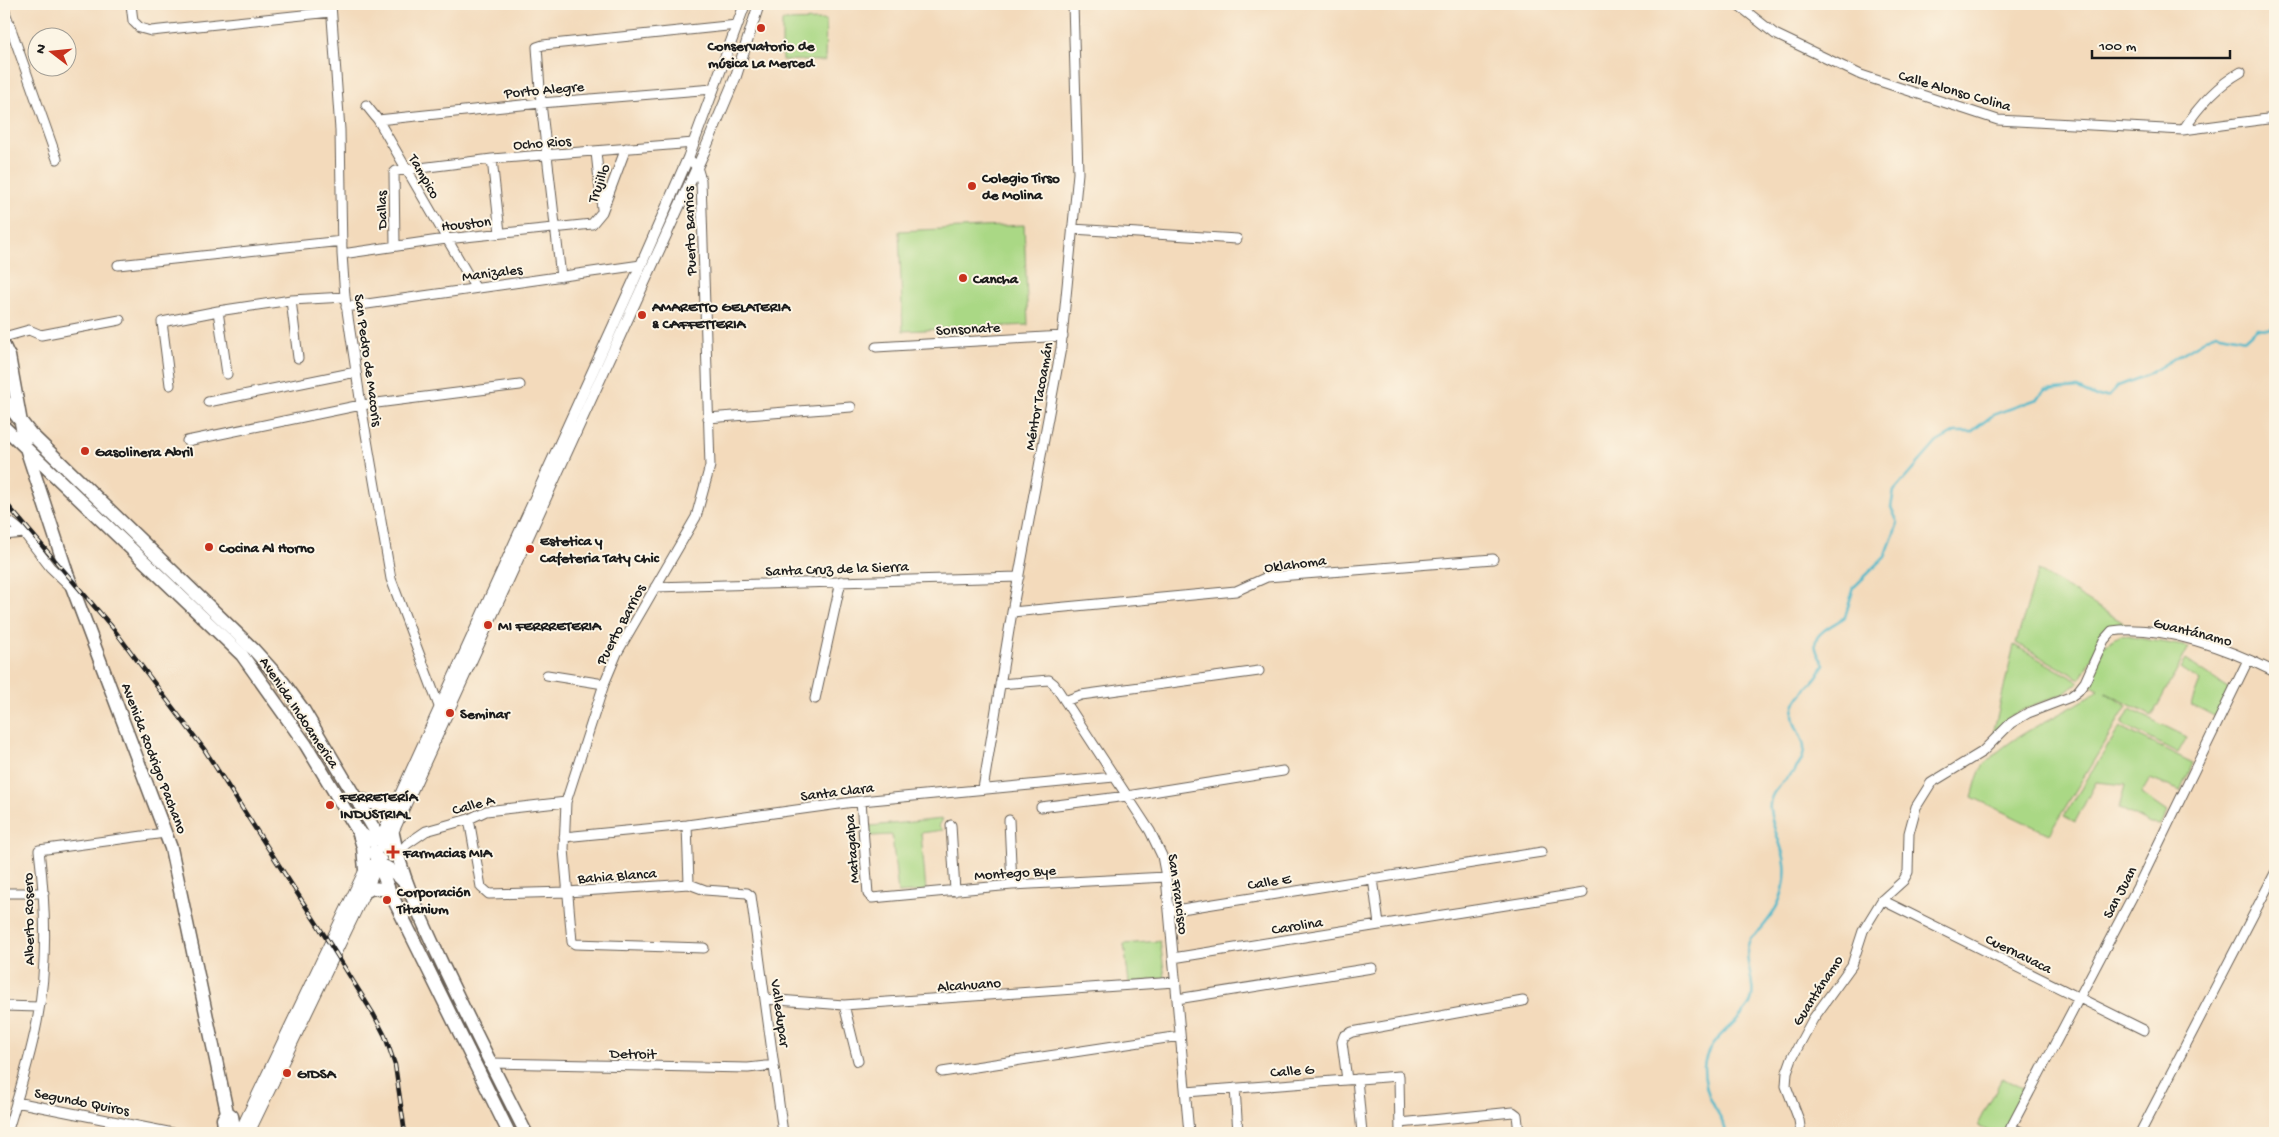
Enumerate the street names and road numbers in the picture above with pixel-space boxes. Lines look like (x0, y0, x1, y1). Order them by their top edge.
street label: Calle Alonso Colina (1896, 67, 2013, 117)
street label: Porto Alegre (502, 79, 585, 104)
street label: Ocho Rios (513, 133, 572, 155)
street label: Tampico (403, 151, 443, 203)
street label: Trujillo (584, 162, 615, 207)
street label: Puerto Barrios (680, 186, 702, 277)
street label: Dallas (374, 190, 392, 230)
street label: Houston (440, 213, 492, 237)
street label: Manizales (461, 261, 524, 287)
street label: San Pedro de Macoris (349, 293, 385, 428)
street label: Sonsonate (935, 319, 1001, 341)
street label: Méntor Tacoamán (1022, 341, 1058, 452)
street label: Oklahoma (1263, 552, 1328, 578)
street label: Santa Cruz de la Sierra (765, 558, 910, 581)
street label: Puerto Barrios (592, 581, 651, 669)
street label: Guantánamo (2151, 614, 2234, 651)
street label: Avenida Indoamerica (254, 654, 343, 773)
street label: Avenida Rodrigo Pachano (116, 681, 190, 837)
street label: Santa Clara (800, 779, 876, 806)
street label: Calle A (450, 791, 498, 820)
street label: Matagalpa (842, 813, 864, 884)
street label: San Francisco (1162, 853, 1192, 936)
street label: Montego Bye (974, 862, 1057, 886)
street label: San Juan (2100, 864, 2142, 922)
street label: Bahia Blanca (576, 865, 658, 889)
street label: Calle E (1246, 871, 1293, 895)
street label: Alberto Rosero (20, 872, 40, 965)
street label: Carolina (1270, 914, 1325, 940)
street label: Cuernavaca (1982, 931, 2055, 979)
street label: Guantánamo (1789, 952, 1848, 1030)
street label: Alcahuano (937, 975, 1002, 997)
street label: Valledupar (765, 977, 793, 1050)
street label: Detroit (609, 1046, 658, 1064)
street label: Calle G (1270, 1061, 1315, 1083)
street label: Segundo Quiros (33, 1085, 131, 1121)

